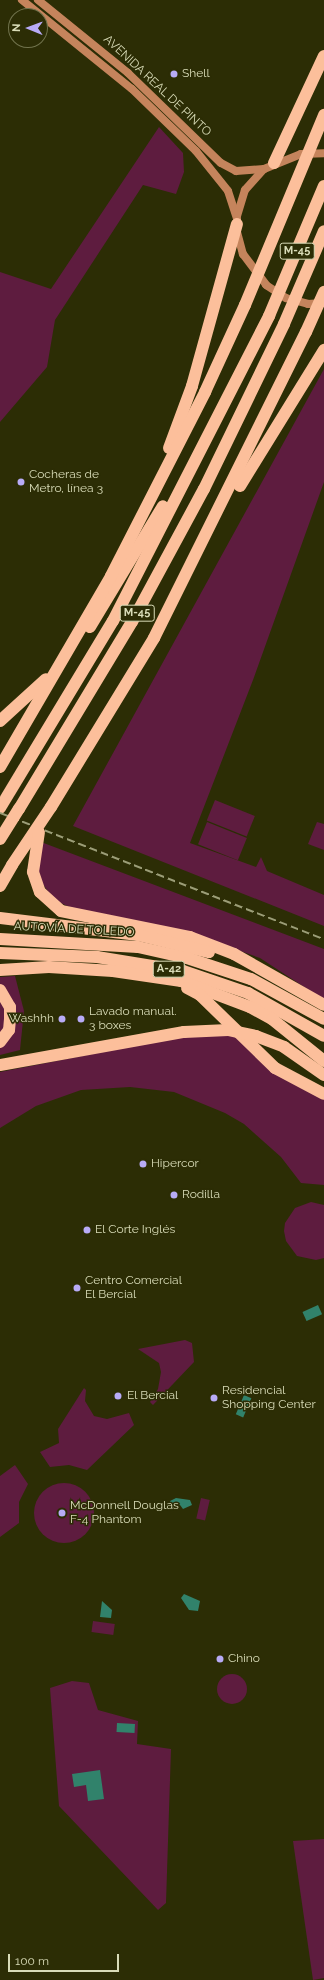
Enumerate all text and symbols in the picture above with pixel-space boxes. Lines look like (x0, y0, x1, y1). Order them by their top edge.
north arrow (8, 8, 48, 48)
text: N (10, 23, 23, 32)
street label: AVENIDA REAL DE PINTO (100, 32, 214, 140)
place label: Shell (182, 67, 210, 81)
marker: Shell (169, 69, 179, 79)
road number: M-45 (279, 242, 315, 260)
place label: Cocheras de Metro, línea 3 (29, 468, 103, 496)
marker: Cocheras de Metro, línea 3 (16, 477, 26, 487)
road number: M-45 (119, 604, 155, 622)
street label: AUTOVÍA DE TOLEDO (13, 920, 135, 940)
road number: A-42 (152, 960, 186, 978)
place label: Lavado manual. 3 boxes (89, 1005, 177, 1033)
place label: Washhh (9, 1012, 54, 1026)
marker: Washhh (57, 1014, 67, 1024)
marker: Lavado manual. 3 boxes (76, 1014, 86, 1024)
place label: Hipercor (151, 1157, 199, 1171)
marker: Hipercor (138, 1159, 148, 1169)
place label: Rodilla (182, 1188, 220, 1202)
marker: Rodilla (169, 1190, 179, 1200)
place label: El Corte Inglés (95, 1223, 176, 1237)
marker: El Corte Inglés (82, 1225, 92, 1235)
place label: Centro Comercial El Bercial (85, 1274, 182, 1302)
marker: Centro Comercial El Bercial (72, 1283, 82, 1293)
place label: Residencial Shopping Center (222, 1384, 316, 1412)
place label: El Bercial (127, 1389, 179, 1403)
marker: El Bercial (112, 1390, 124, 1402)
marker: Residencial Shopping Center (209, 1393, 219, 1403)
place label: McDonnell Douglas F-4 Phantom (70, 1499, 179, 1527)
marker: McDonnell Douglas F-4 Phantom (57, 1508, 67, 1518)
place label: Chino (228, 1652, 260, 1666)
marker: Chino (215, 1654, 225, 1664)
scale bar (10, 1946, 121, 1972)
text: 100 m (15, 1954, 49, 1968)

